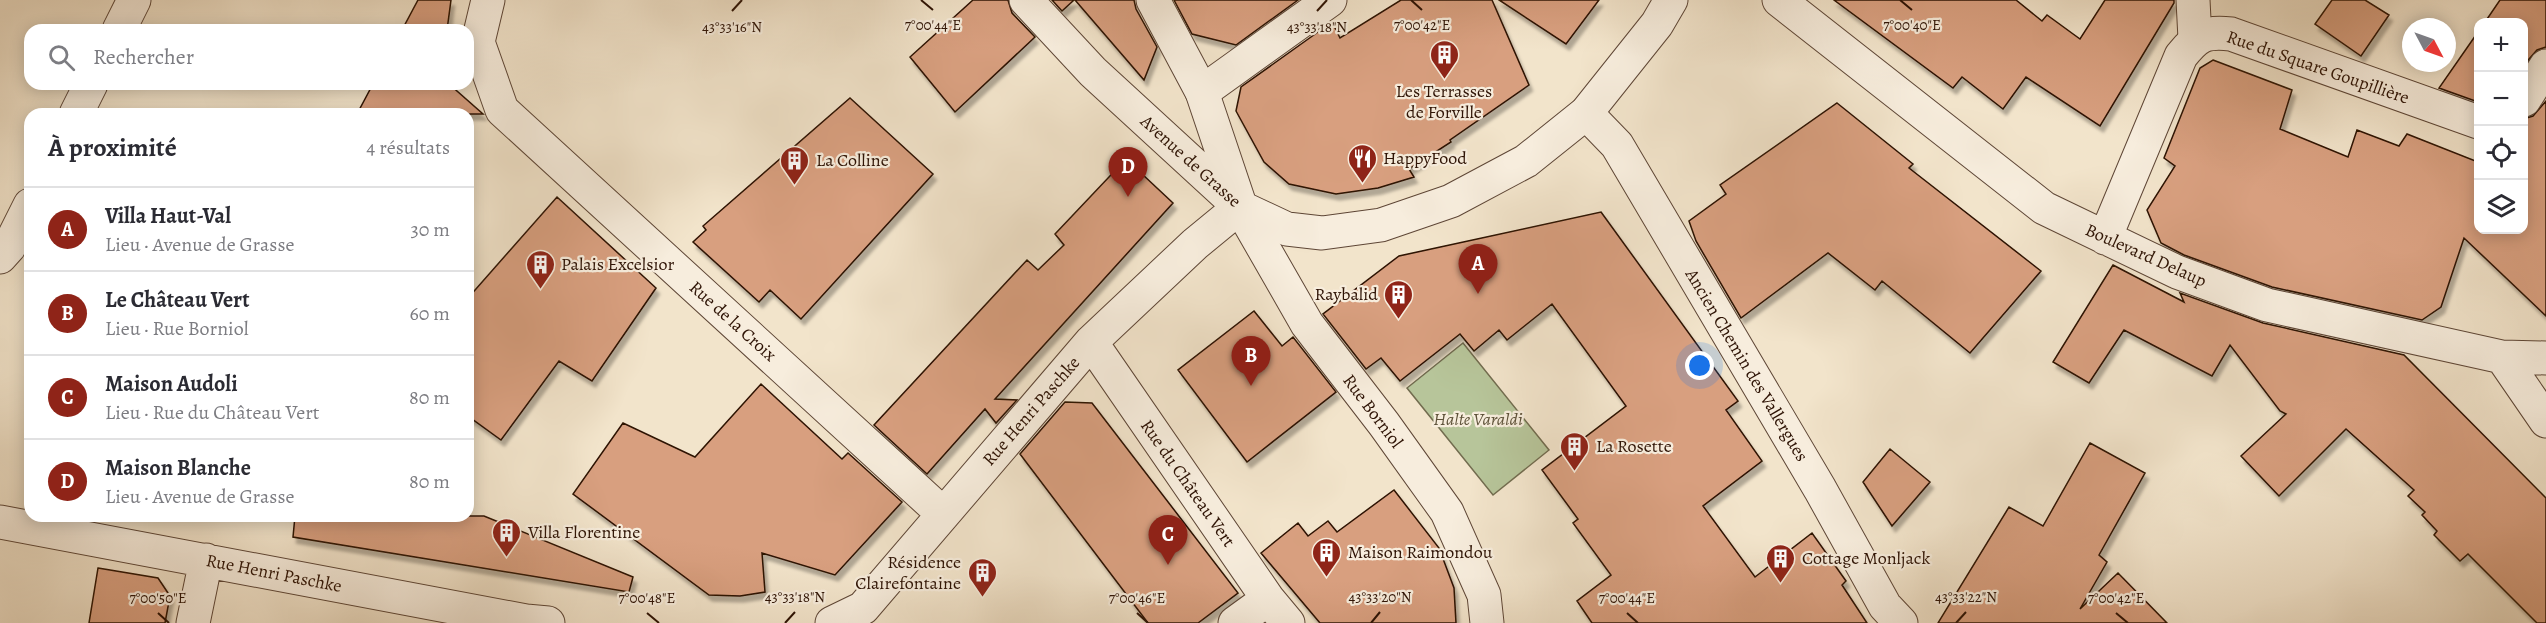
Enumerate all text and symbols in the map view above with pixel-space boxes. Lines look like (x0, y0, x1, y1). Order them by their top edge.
text: 7°00'44"E (905, 15, 961, 35)
text: 7°00'42"E (1394, 15, 1450, 35)
text: 7°00'40"E (1883, 15, 1941, 35)
text: 43°33'16"N (702, 17, 762, 37)
text: 43°33'18"N (1287, 17, 1347, 37)
north arrow (2402, 18, 2456, 72)
map controls (2474, 18, 2528, 234)
button: + (2474, 18, 2528, 72)
search box (24, 24, 474, 90)
street label: Rue du Square Goupillière (2224, 25, 2412, 109)
building icon: Les Terrasses de Forville (1428, 38, 1460, 80)
icon: search (45, 41, 78, 74)
text: Rechercher (93, 42, 194, 72)
button: − (2474, 72, 2528, 126)
place label: Les Terrasses de Forville (1396, 79, 1492, 124)
street label: Avenue de Grasse (1135, 109, 1246, 213)
button: locate (2474, 126, 2528, 180)
text: À proximité (48, 130, 177, 165)
text: 4 résultats (366, 134, 450, 161)
restaurant icon: HappyFood (1346, 142, 1378, 184)
building icon: La Colline (779, 144, 811, 186)
place label: HappyFood (1383, 146, 1467, 170)
place label: La Colline (816, 148, 889, 172)
pin: D (1108, 148, 1148, 197)
button: layers (2474, 180, 2528, 234)
text: Villa Haut-Val (105, 201, 231, 231)
text: A (61, 216, 74, 243)
text: 30 m (410, 216, 450, 243)
street label: Boulevard Delaup (2081, 217, 2211, 293)
text: Lieu · Avenue de Grasse (105, 231, 294, 258)
pin: A (1458, 244, 1498, 294)
building icon: Palais Excelsior (524, 248, 556, 290)
place label: Palais Excelsior (561, 252, 675, 276)
street label: Ancien Chemin des Vallergues (1679, 263, 1814, 466)
street label: Rue de la Croix (684, 275, 782, 367)
building icon: Raybalid (1383, 278, 1415, 320)
place label: Raybalid (1315, 282, 1378, 306)
text: Le Château Vert (105, 285, 249, 315)
text: B (61, 300, 74, 327)
text: 60 m (410, 300, 450, 327)
text: Lieu · Rue Borniol (105, 315, 249, 342)
pin: B (1232, 336, 1270, 386)
street label: Rue Henri Paschke (977, 351, 1085, 471)
your location (1685, 351, 1714, 380)
text: Maison Audoli (105, 369, 238, 399)
street label: Rue Borniol (1337, 369, 1409, 453)
text: C (61, 384, 74, 411)
text: 80 m (409, 384, 450, 411)
text: Lieu · Rue du Château Vert (105, 399, 319, 426)
park label: Halte Varaldi (1433, 407, 1523, 431)
street label: Rue du Château Vert (1136, 415, 1240, 551)
building icon: La Rosette (1559, 430, 1591, 472)
place label: La Rosette (1596, 434, 1672, 458)
text: Maison Blanche (105, 453, 251, 483)
text: D (61, 468, 74, 495)
text: 80 m (409, 468, 450, 495)
text: Lieu · Avenue de Grasse (105, 483, 294, 510)
building icon: Villa Florentine (491, 516, 523, 558)
pin: C (1148, 516, 1188, 565)
place label: Villa Florentine (527, 520, 640, 544)
building icon: Maison Raimondou (1311, 536, 1343, 578)
place label: Maison Raimondou (1348, 540, 1493, 564)
building icon: Cottage Monljack (1765, 542, 1797, 584)
place label: Cottage Monljack (1802, 546, 1930, 570)
street label: Rue Henri Paschke (204, 548, 344, 598)
place label: Résidence Clairefontaine (855, 550, 961, 595)
building icon: Résidence Clairefontaine (966, 556, 998, 598)
text: 43°33'18"N (765, 587, 825, 607)
text: 43°33'20"N (1348, 587, 1412, 607)
text: 43°33'22"N (1935, 587, 1997, 607)
text: 7°00'50"E (129, 588, 187, 608)
text: 7°00'48"E (619, 588, 675, 608)
text: 7°00'46"E (1109, 588, 1165, 608)
text: 7°00'44"E (1599, 588, 1655, 608)
text: 7°00'42"E (2088, 588, 2144, 608)

